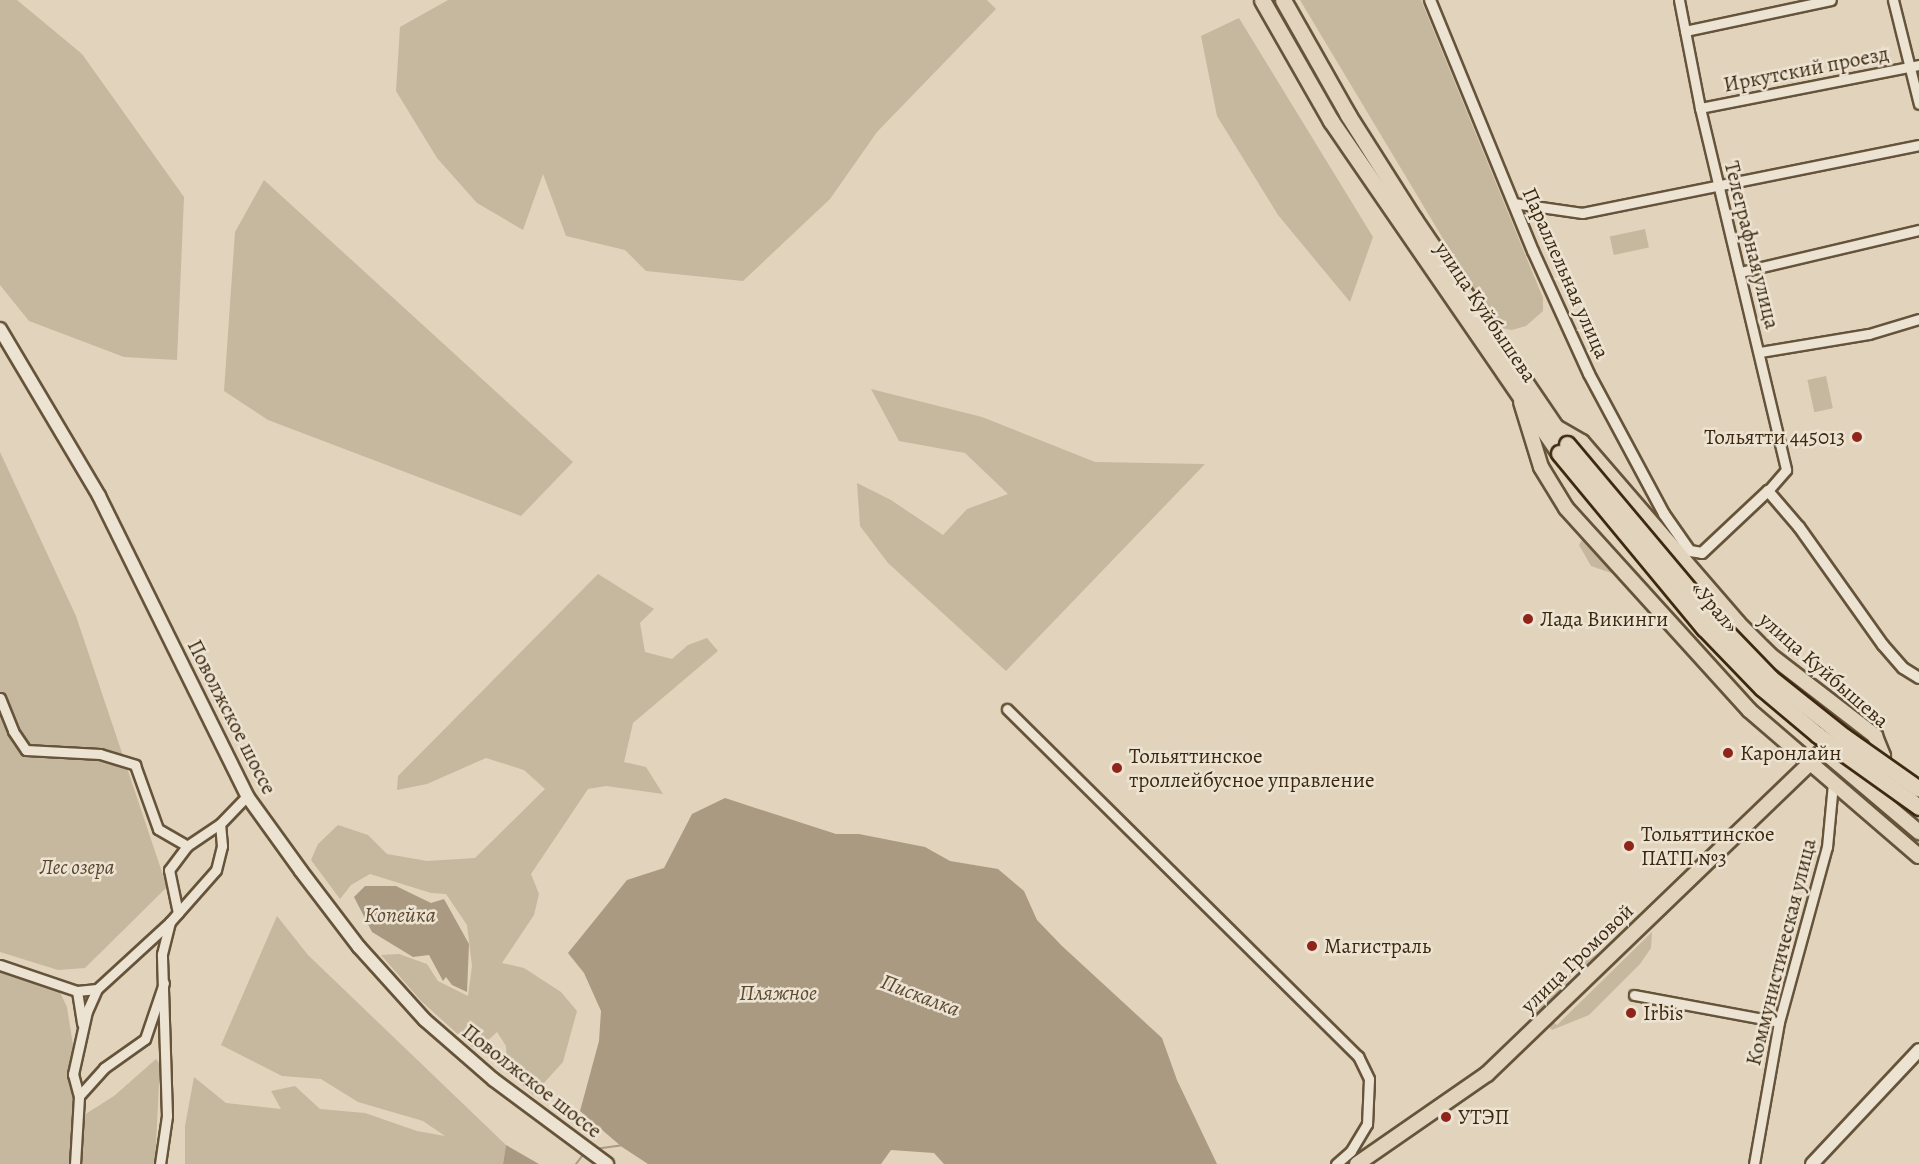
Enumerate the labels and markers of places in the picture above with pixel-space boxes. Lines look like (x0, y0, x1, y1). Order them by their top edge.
place label: Тольятти 445013 (1704, 424, 1845, 450)
marker: Тольятти 445013 (1850, 430, 1864, 444)
place label: Лада Викинги (1540, 606, 1668, 632)
marker: Лада Викинги (1521, 612, 1535, 626)
place label: Каронлайн (1740, 740, 1841, 766)
place label: Тольяттинское троллейбусное управление (1129, 743, 1375, 793)
marker: Каронлайн (1721, 746, 1735, 760)
marker: Тольяттинское троллейбусное управление (1110, 761, 1124, 775)
place label: Тольяттинское ПАТП №3 (1641, 821, 1775, 871)
marker: Тольяттинское ПАТП №3 (1622, 839, 1636, 853)
place label: Магистраль (1324, 933, 1431, 959)
marker: Магистраль (1305, 939, 1319, 953)
place label: Irbis (1643, 1000, 1683, 1026)
marker: Irbis (1624, 1006, 1638, 1020)
place label: УТЭП (1458, 1104, 1509, 1130)
marker: УТЭП (1439, 1110, 1453, 1124)

